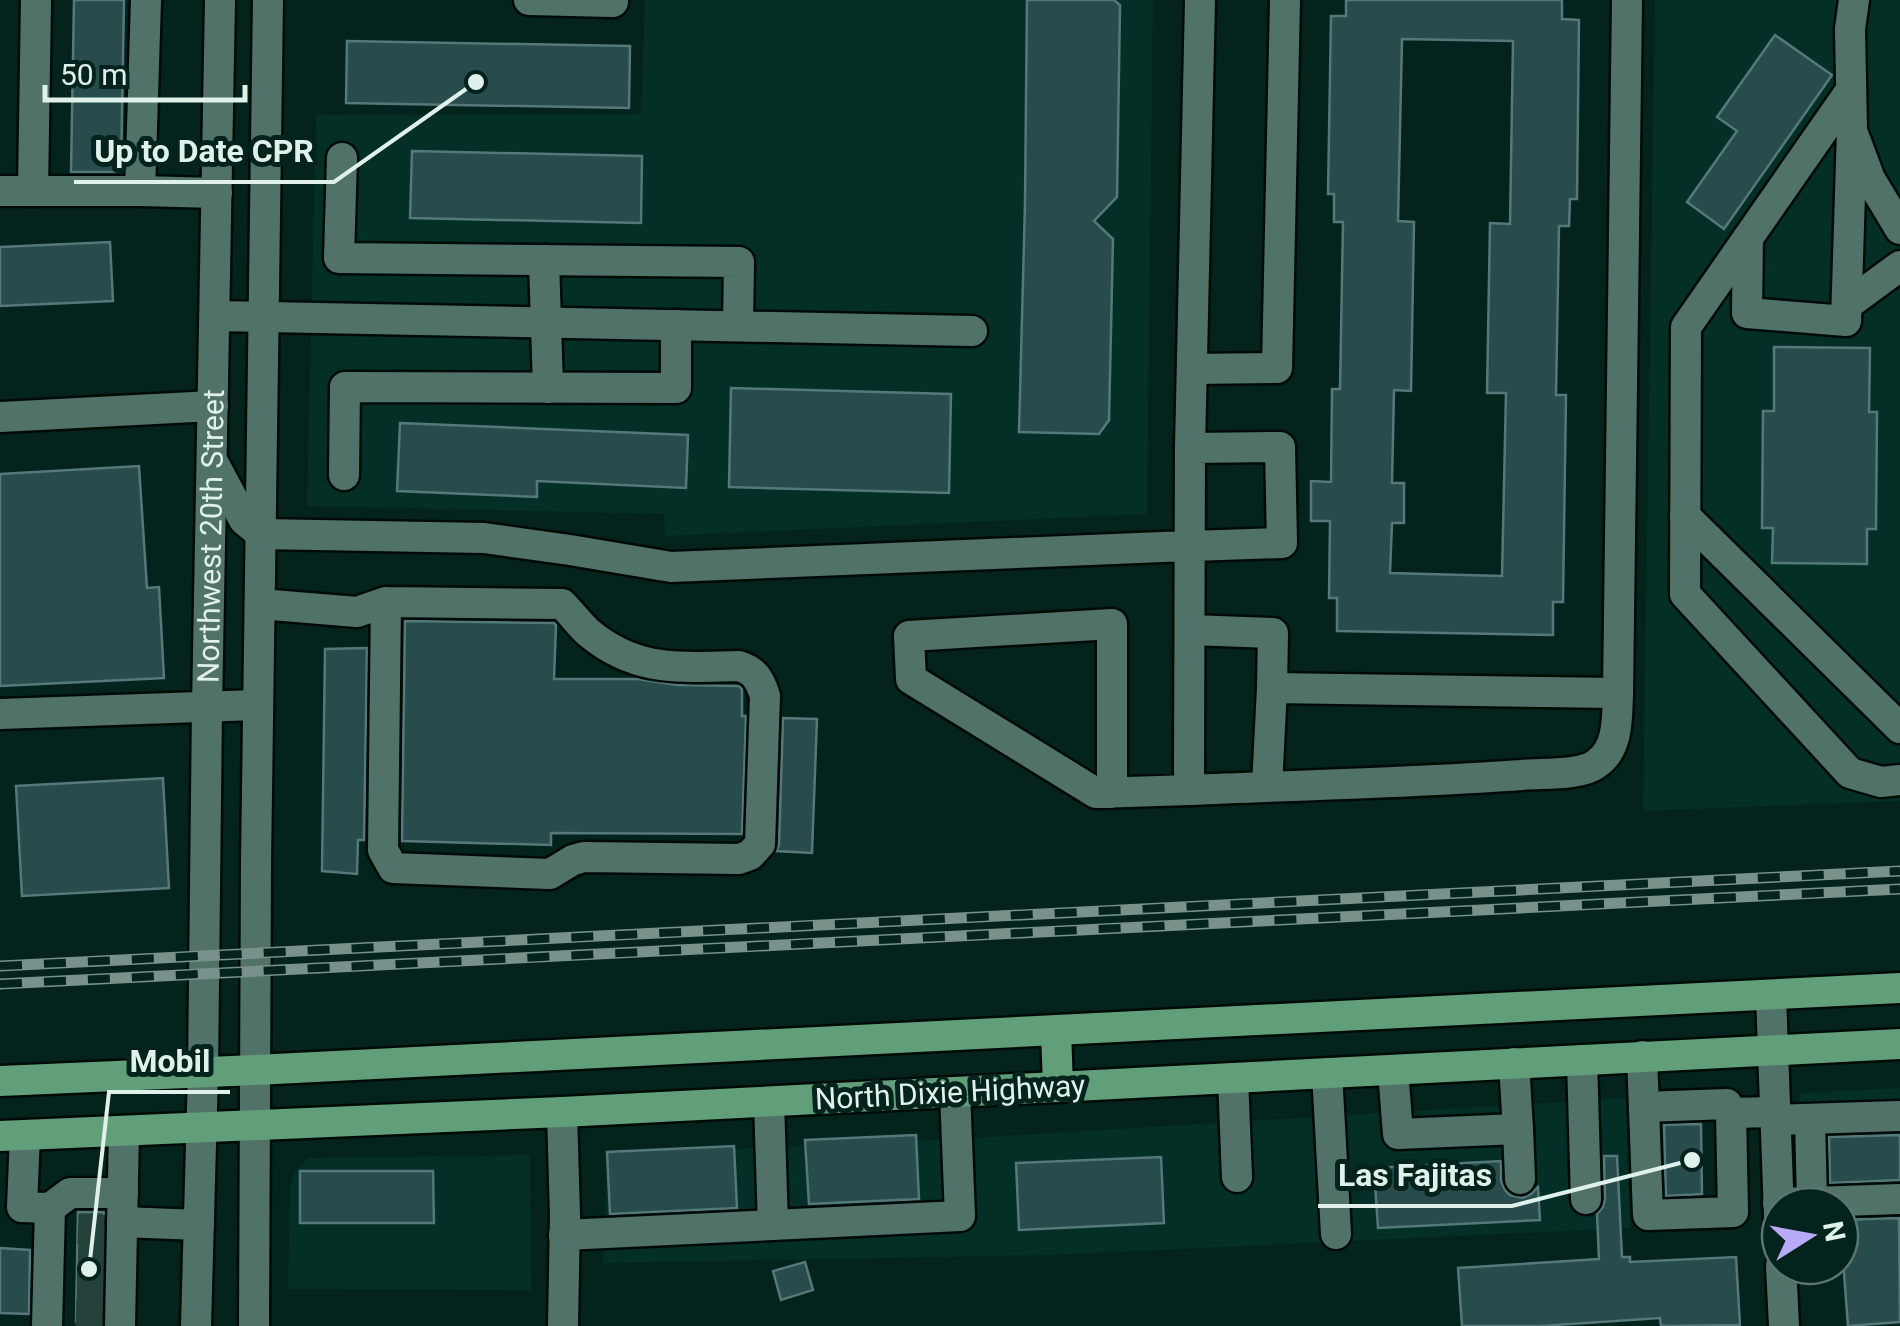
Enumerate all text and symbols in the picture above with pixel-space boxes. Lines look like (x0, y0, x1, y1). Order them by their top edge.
scale bar (45, 40, 245, 102)
text: 50 m (60, 57, 127, 92)
callout: Up to Date CPR (74, 120, 334, 182)
text: Up to Date CPR (94, 132, 314, 170)
street label: Northwest 20th Street (190, 389, 230, 683)
callout: Mobil (109, 1030, 230, 1092)
text: Mobil (129, 1042, 211, 1080)
street label: North Dixie Highway (814, 1067, 1086, 1117)
callout: Las Fajitas (1318, 1144, 1512, 1206)
text: Las Fajitas (1338, 1156, 1492, 1194)
north arrow (1760, 1186, 1860, 1286)
text: N (1816, 1218, 1852, 1244)

